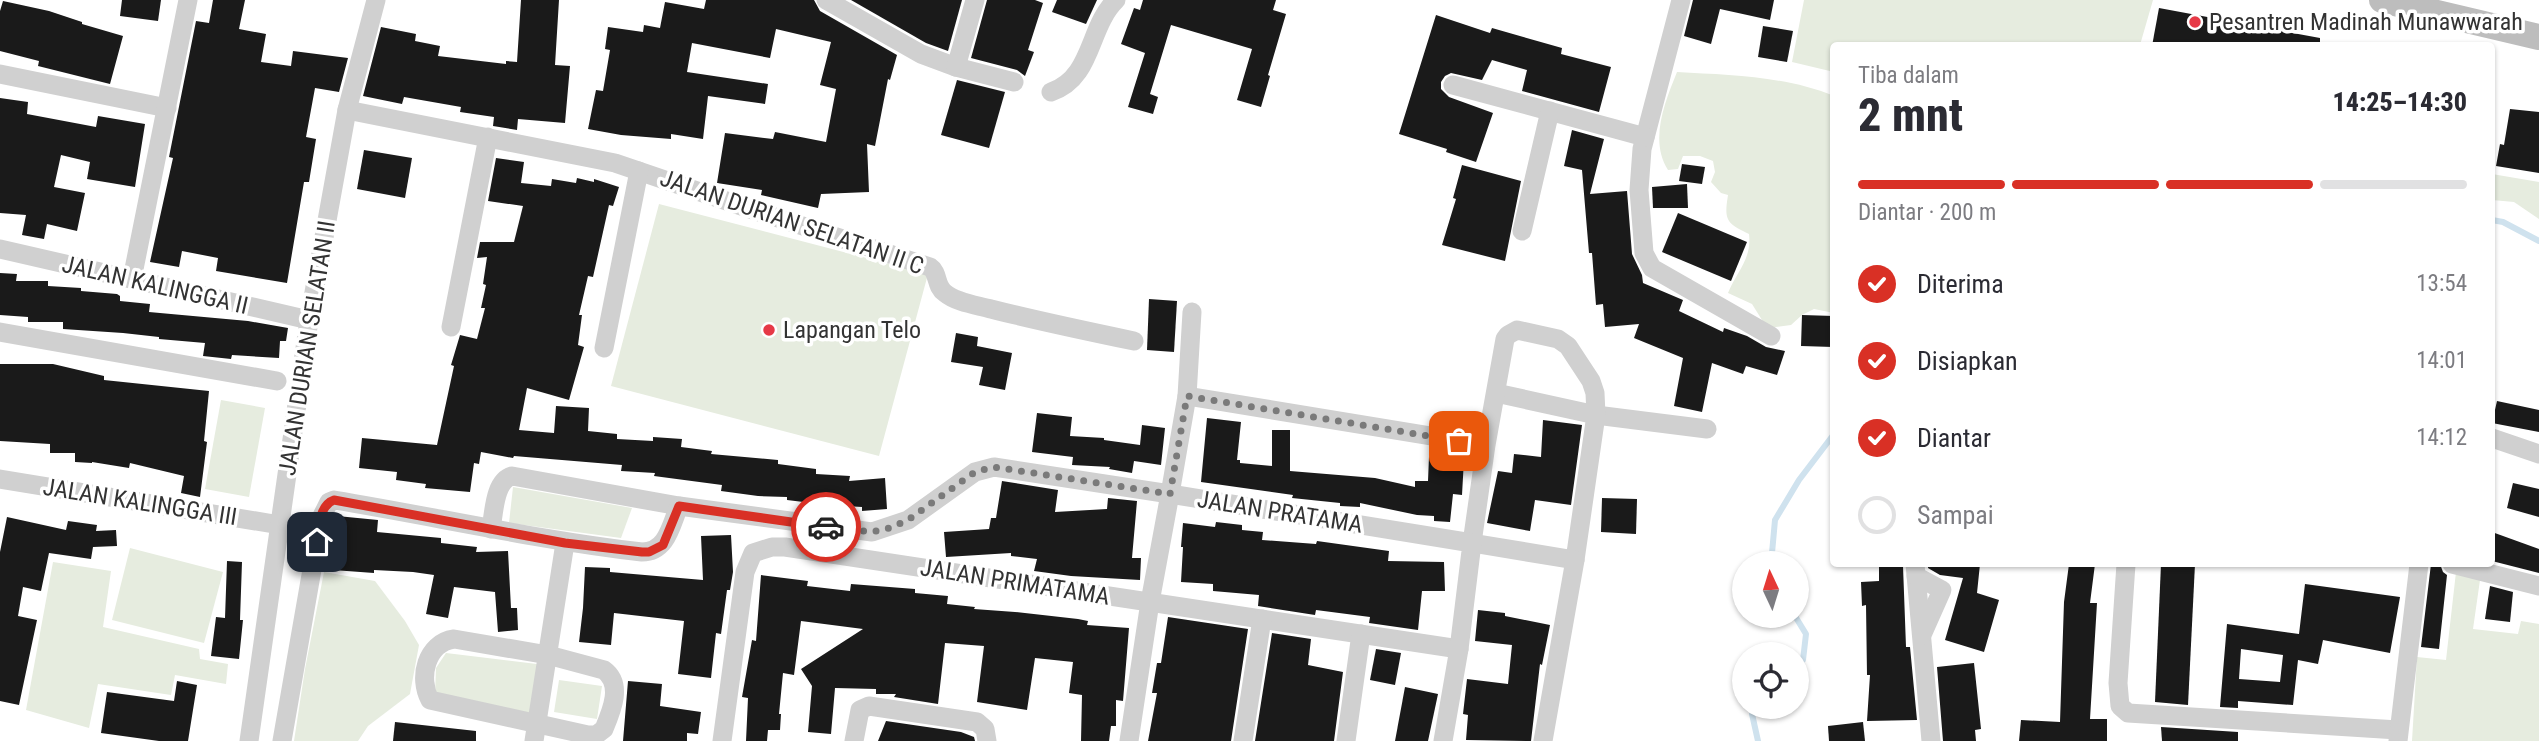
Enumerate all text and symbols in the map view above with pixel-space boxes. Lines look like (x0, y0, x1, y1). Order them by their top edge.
place label: Pesantren Madinah Munawwarah (2209, 8, 2523, 36)
marker: Pesantren Madinah Munawwarah (2187, 14, 2203, 30)
text: Tiba dalam (1858, 62, 1959, 89)
text: 14:25–14:30 (2333, 87, 2467, 117)
text: 2 mnt (1858, 88, 1963, 142)
street label: JALAN DURIAN SELATAN II C (657, 164, 927, 280)
text: Diantar · 200 m (1858, 199, 1996, 226)
street label: JALAN DURIAN SELATAN II (273, 219, 341, 477)
street label: JALAN KALINGGA II (59, 250, 251, 320)
icon: check (1858, 265, 1896, 303)
text: Diterima (1917, 269, 2004, 299)
text: 13:54 (2416, 270, 2467, 297)
place label: Lapangan Telo (783, 316, 921, 344)
marker: Lapangan Telo (761, 322, 777, 338)
icon: check (1858, 342, 1896, 380)
text: Disiapkan (1917, 346, 2018, 376)
text: 14:01 (2416, 347, 2467, 374)
pin (1429, 411, 1489, 471)
icon: check (1858, 419, 1896, 457)
icon: bag (1440, 422, 1478, 460)
text: Diantar (1917, 423, 1991, 453)
text: 14:12 (2416, 424, 2467, 451)
street label: JALAN KALINGGA III (41, 473, 239, 531)
street label: JALAN PRATAMA (1195, 485, 1365, 539)
courier (791, 492, 861, 562)
text: Sampai (1917, 500, 1994, 530)
icon: car (807, 508, 845, 546)
pin (287, 512, 347, 572)
icon: home (298, 523, 336, 561)
north arrow (1732, 551, 1810, 628)
map controls (1732, 551, 1809, 719)
street label: JALAN PRIMATAMA (918, 553, 1112, 611)
button: locate (1732, 642, 1809, 719)

